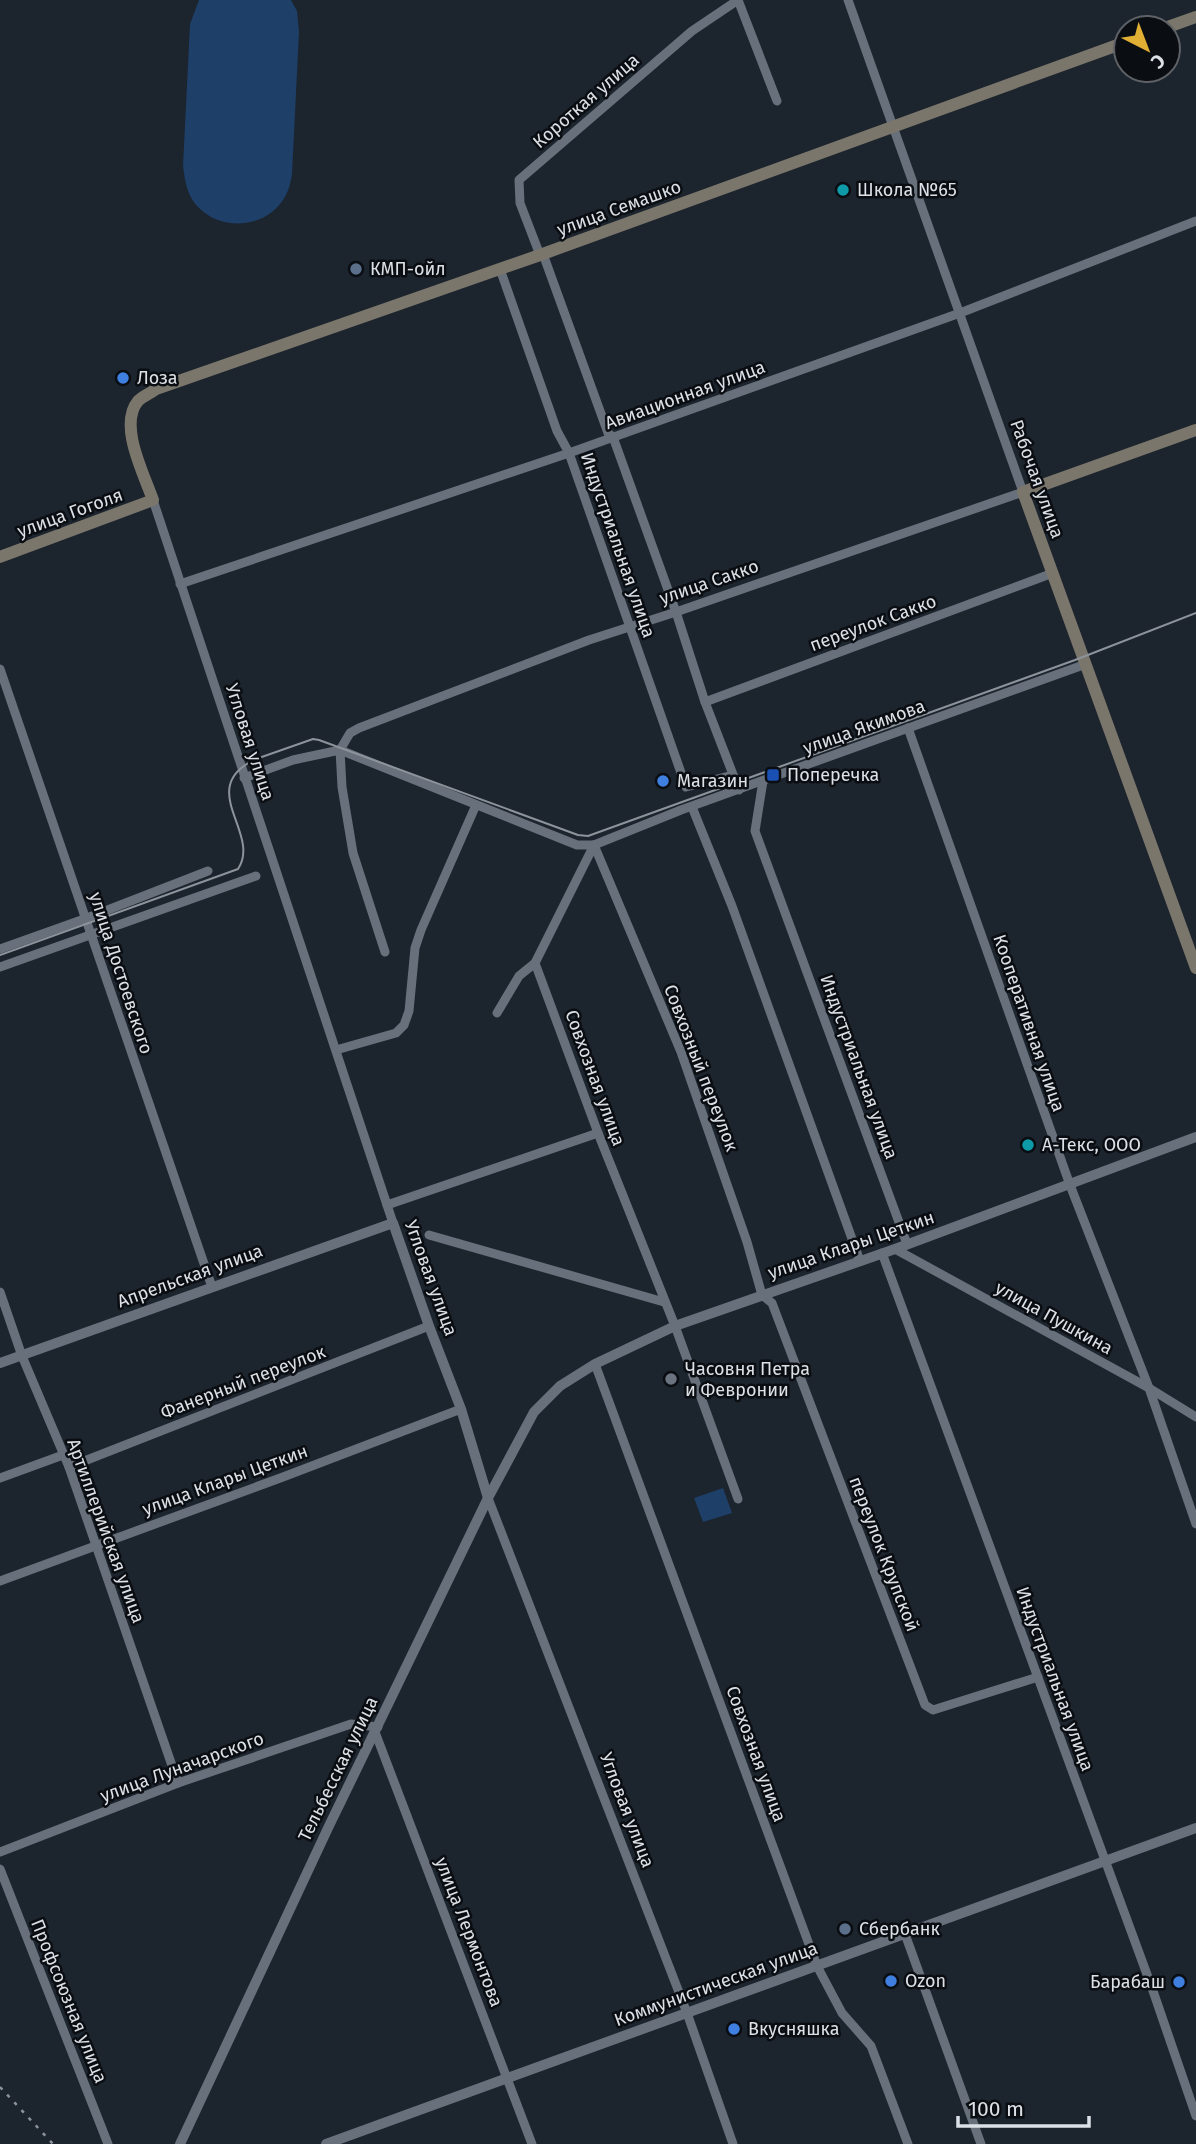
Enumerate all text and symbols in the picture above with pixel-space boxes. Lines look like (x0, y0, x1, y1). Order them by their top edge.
north arrow (1112, 14, 1182, 84)
street label: Короткая улица (528, 49, 644, 153)
text: С (1146, 49, 1170, 74)
street label: улица Семашко (554, 175, 684, 241)
place label: Школа №65 (857, 179, 957, 201)
marker: Школа №65 (835, 182, 851, 198)
place label: КМП-ойл (370, 258, 446, 280)
marker: КМП-ойл (348, 261, 364, 277)
street label: Авиационная улица (602, 356, 768, 434)
place label: Лоза (137, 367, 178, 389)
marker: Лоза (115, 370, 131, 386)
street label: Рабочая улица (1005, 417, 1069, 541)
street label: Индустриальная улица (576, 449, 660, 641)
street label: улица Гоголя (14, 484, 126, 542)
street label: улица Сакко (656, 555, 762, 609)
street label: переулок Сакко (807, 590, 939, 656)
street label: Угловая улица (221, 681, 279, 803)
street label: улица Якимова (800, 695, 928, 759)
place label: Поперечка (787, 764, 879, 786)
marker: Поперечка (765, 767, 781, 783)
place label: Магазин (677, 770, 748, 792)
marker: Магазин (655, 773, 671, 789)
street label: улица Достоевского (84, 889, 158, 1057)
street label: Кооперативная улица (988, 931, 1070, 1115)
street label: Индустриальная улица (815, 972, 903, 1162)
street label: Совхозный переулок (659, 981, 743, 1155)
street label: Совхозная улица (560, 1007, 630, 1149)
place label: А-Текс, ООО (1042, 1134, 1141, 1156)
marker: А-Текс, ООО (1020, 1137, 1036, 1153)
street label: улица Клары Цеткин (765, 1206, 937, 1284)
street label: Угловая улица (400, 1217, 462, 1339)
street label: Апрельская улица (114, 1239, 266, 1313)
street label: улица Пушкина (991, 1277, 1117, 1359)
street label: Фанерный переулок (157, 1340, 329, 1424)
place label: Часовня Петра и Февронии (685, 1358, 810, 1401)
marker: Часовня Петра и Февронии (663, 1371, 679, 1387)
street label: Артиллерийская улица (62, 1436, 150, 1626)
street label: улица Клары Цеткин (139, 1440, 311, 1520)
street label: переулок Крупской (844, 1473, 924, 1635)
street label: Индустриальная улица (1011, 1584, 1099, 1774)
street label: Совхозная улица (721, 1683, 791, 1825)
street label: Тельбесская улица (293, 1693, 383, 1845)
street label: улица Луначарского (97, 1727, 267, 1807)
street label: Угловая улица (595, 1749, 659, 1871)
street label: улица Лермонтова (430, 1854, 508, 2010)
street label: Профсоюзная улица (26, 1916, 112, 2086)
place label: Сбербанк (859, 1918, 940, 1940)
marker: Сбербанк (837, 1921, 853, 1937)
street label: Коммунистическая улица (611, 1937, 821, 2031)
place label: Ozon (905, 1970, 946, 1992)
place label: Барабаш (1090, 1971, 1165, 1993)
marker: Ozon (883, 1973, 899, 1989)
marker: Барабаш (1171, 1974, 1187, 1990)
place label: Вкусняшка (748, 2018, 839, 2040)
marker: Вкусняшка (726, 2021, 742, 2037)
scale bar (958, 2084, 1089, 2128)
text: 100 m (968, 2096, 1024, 2122)

